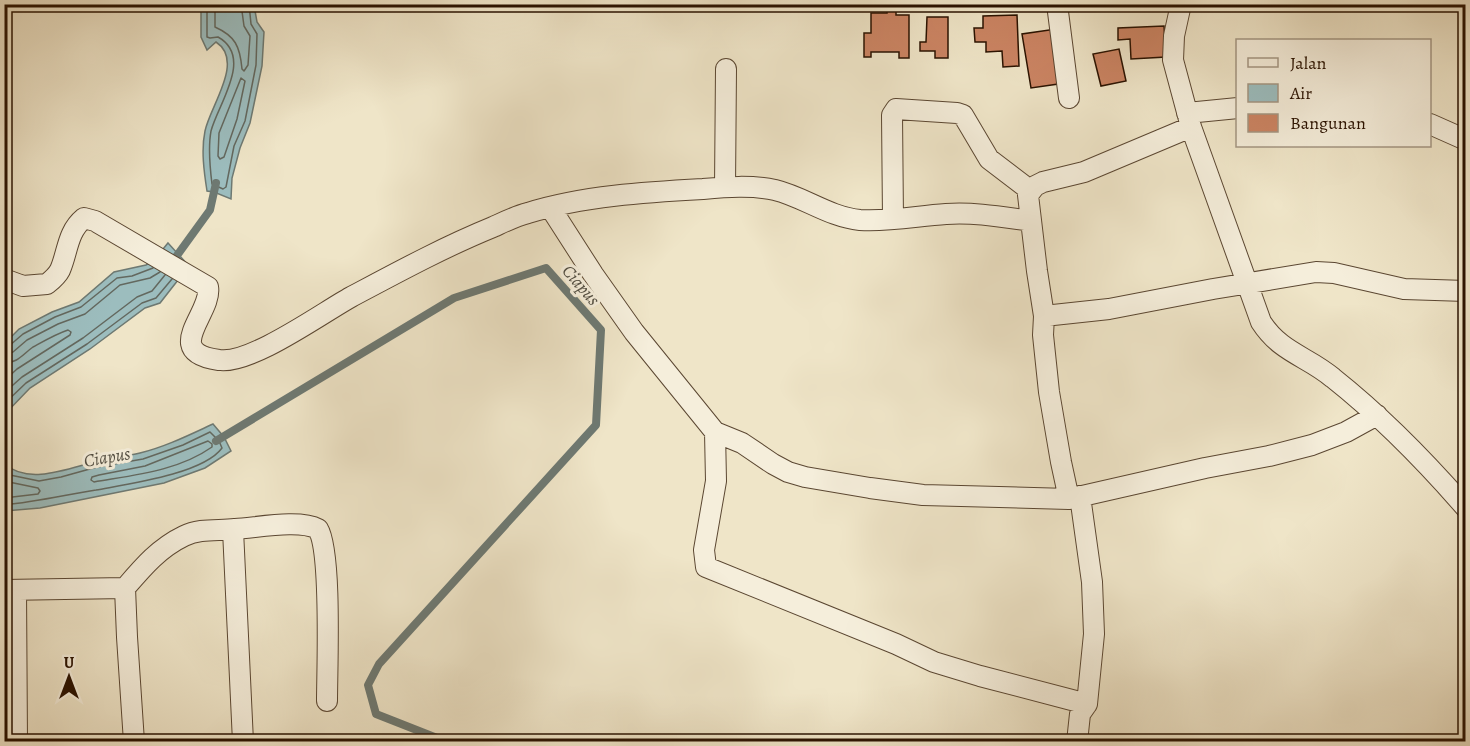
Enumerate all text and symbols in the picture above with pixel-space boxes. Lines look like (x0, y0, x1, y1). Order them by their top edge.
legend (1236, 39, 1431, 147)
text: Jalan (1290, 51, 1327, 75)
text: Air (1289, 81, 1312, 105)
text: Bangunan (1290, 111, 1366, 135)
water label: Ciapus (557, 259, 605, 311)
water label: Ciapus (82, 441, 132, 473)
north arrow (39, 647, 99, 707)
text: U (64, 652, 75, 674)

